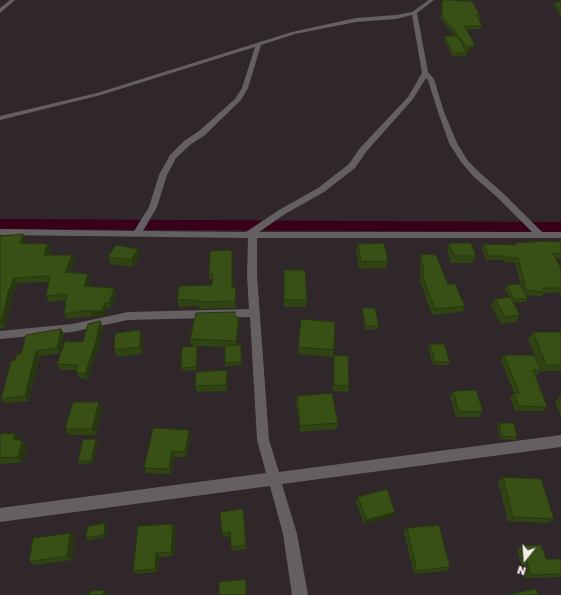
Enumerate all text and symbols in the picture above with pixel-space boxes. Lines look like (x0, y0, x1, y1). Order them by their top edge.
north arrow (505, 539, 545, 579)
text: N (515, 564, 527, 578)

